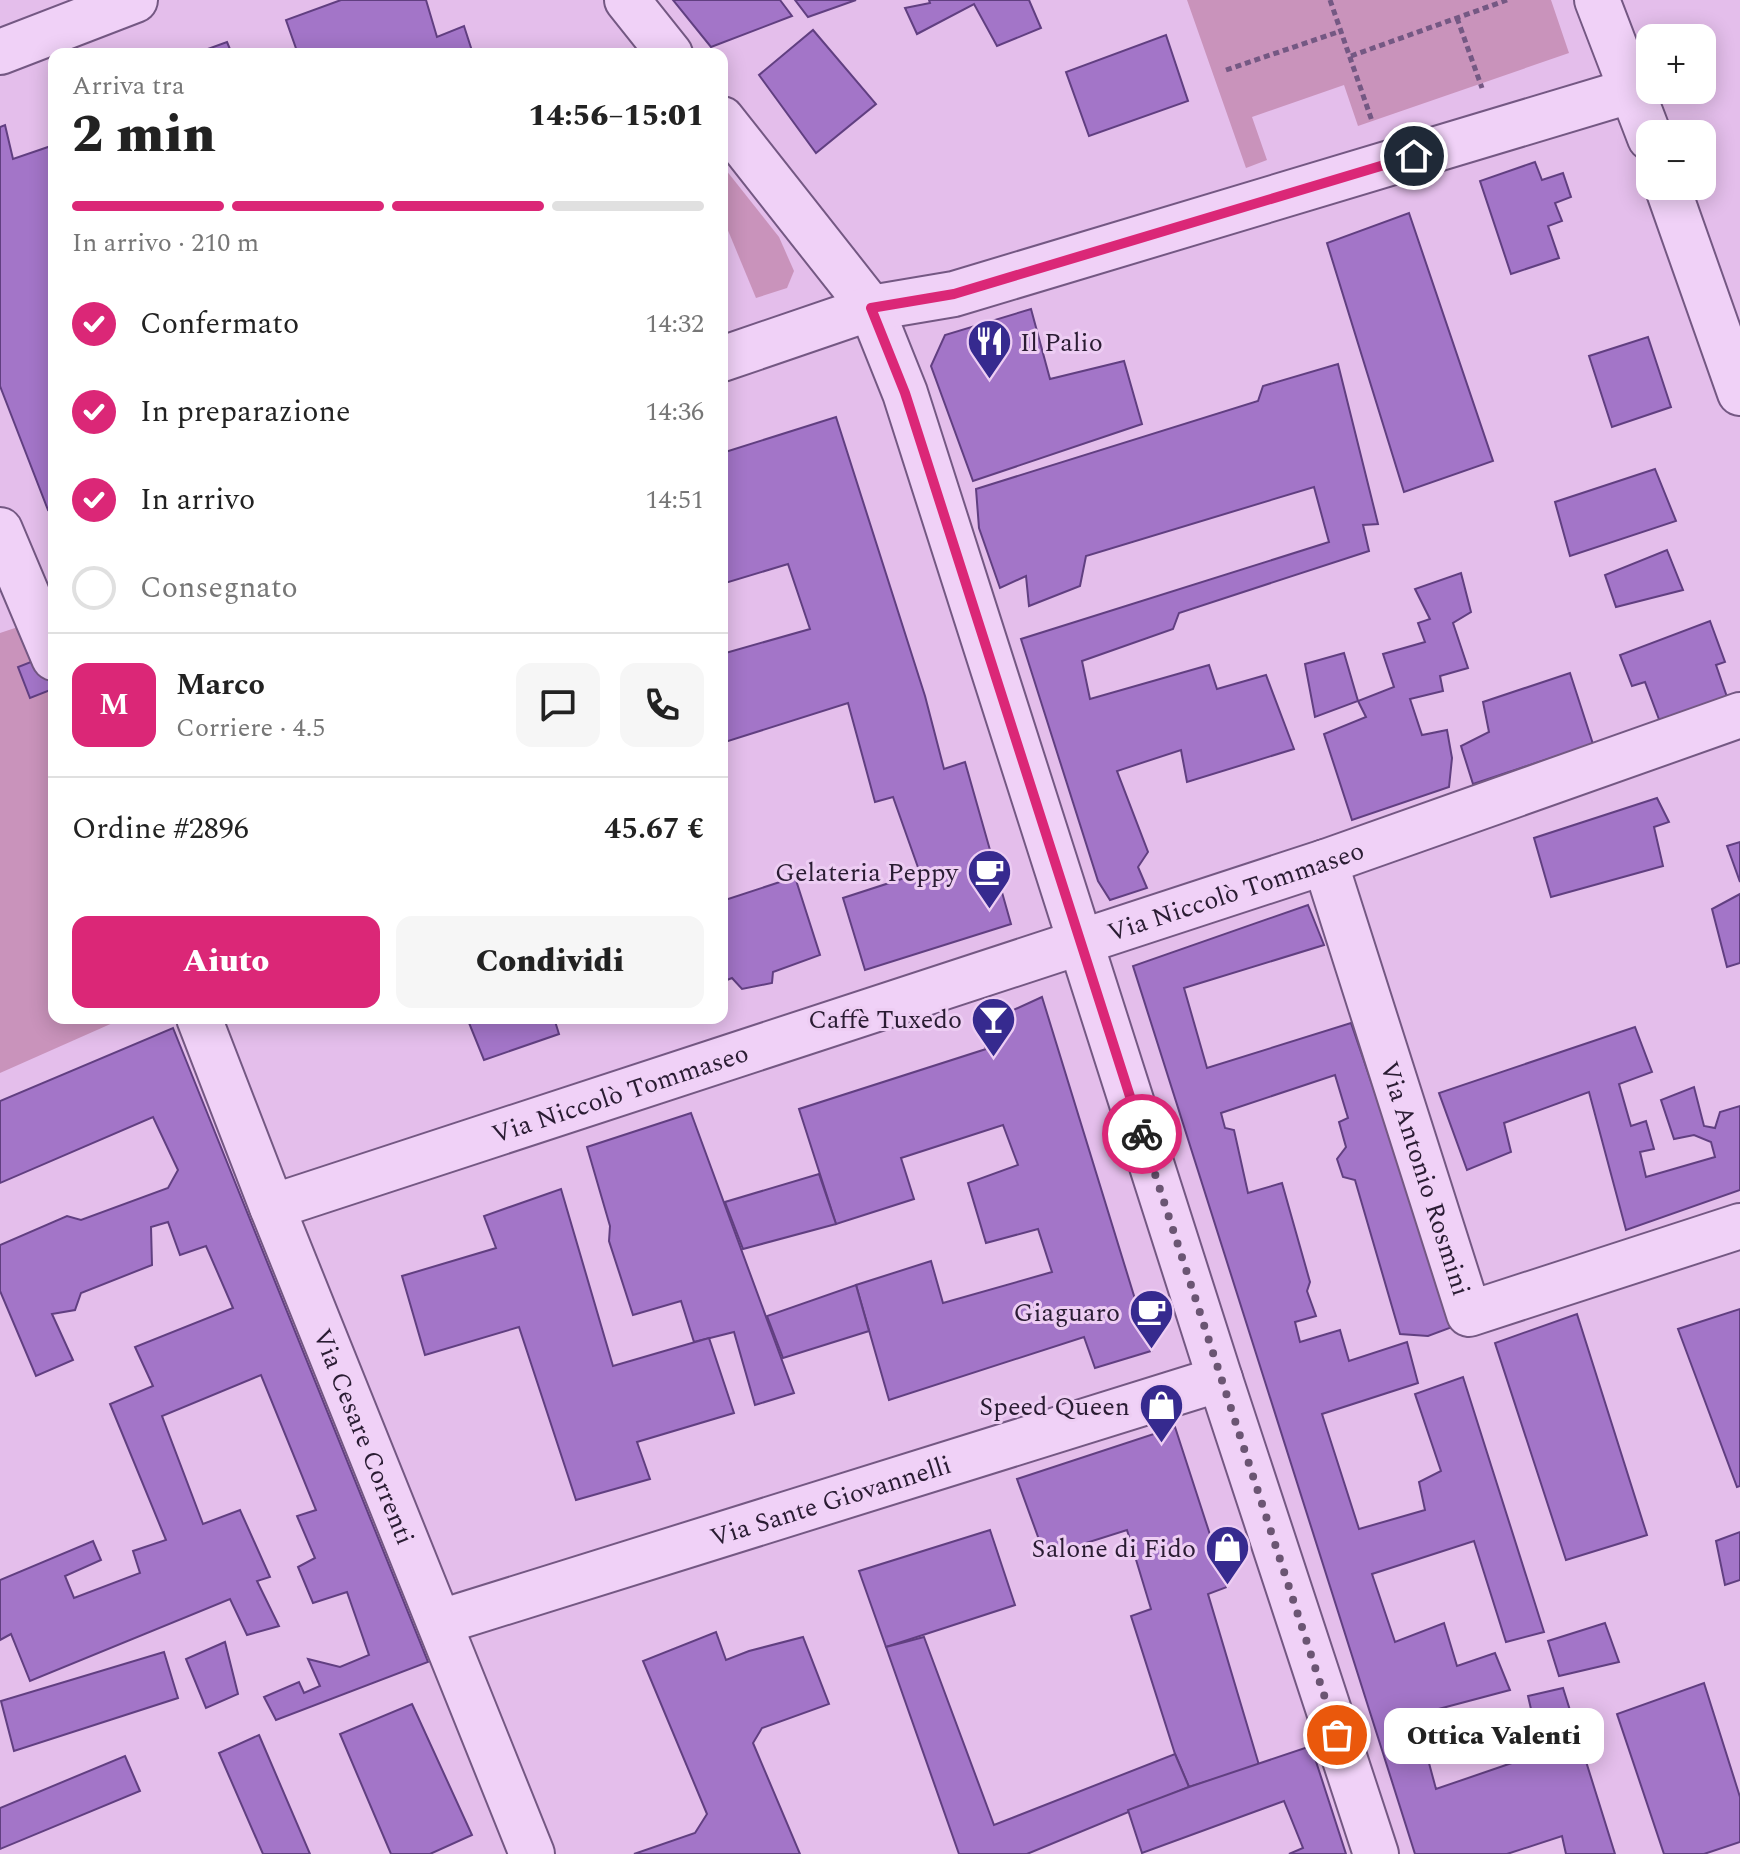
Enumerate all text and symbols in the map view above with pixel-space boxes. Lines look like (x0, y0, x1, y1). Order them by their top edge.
map controls (1636, 24, 1716, 200)
button: + (1636, 24, 1716, 104)
text: Arriva tra (72, 66, 185, 106)
text: 14:56–15:01 (528, 93, 704, 139)
text: 2 min (72, 96, 216, 175)
button: − (1636, 120, 1716, 200)
pin (1380, 122, 1448, 190)
icon: home (1392, 134, 1436, 178)
text: In arrivo · 210 m (72, 223, 259, 263)
text: Confermato (140, 301, 299, 347)
icon: check (72, 302, 116, 346)
text: 14:32 (645, 304, 704, 344)
restaurant icon: Il Palio (965, 318, 1013, 381)
place label: Il Palio (1020, 323, 1103, 363)
text: In preparazione (140, 389, 351, 435)
icon: check (72, 390, 116, 434)
text: 14:36 (645, 392, 704, 432)
text: In arrivo (140, 477, 255, 523)
icon: check (72, 478, 116, 522)
text: 14:51 (645, 480, 704, 520)
text: Consegnato (140, 565, 298, 611)
text: Marco (176, 662, 265, 708)
button: chat (516, 663, 600, 747)
button: phone (620, 663, 704, 747)
text: M (99, 682, 129, 728)
text: Corriere · 4.5 (176, 708, 325, 748)
text: Ordine #2896 (72, 806, 249, 852)
text: 45.67 € (604, 806, 704, 852)
street label: Via Niccolò Tommaseo (1102, 831, 1370, 953)
cafe icon: Gelateria Peppy (965, 848, 1013, 911)
place label: Gelateria Peppy (775, 853, 960, 893)
button: Aiuto (72, 916, 380, 1008)
button: Condividi (396, 916, 704, 1008)
bar icon: Caffè Tuxedo (969, 995, 1017, 1058)
place label: Caffè Tuxedo (808, 1000, 962, 1040)
street label: Via Niccolò Tommaseo (486, 1033, 754, 1155)
street label: Via Antonio Rosmini (1369, 1056, 1481, 1301)
courier (1102, 1094, 1182, 1174)
icon: bike (1120, 1112, 1164, 1156)
cafe icon: Giaguaro (1127, 1288, 1175, 1351)
place label: Giaguaro (1013, 1293, 1120, 1333)
street label: Via Cesare Correnti (302, 1323, 425, 1551)
shop icon: Speed Queen (1137, 1382, 1185, 1445)
place label: Speed Queen (979, 1387, 1130, 1427)
street label: Via Sante Giovannelli (705, 1445, 956, 1558)
shop icon: Salone di Fido (1203, 1524, 1251, 1587)
place label: Salone di Fido (1032, 1529, 1196, 1569)
pin (1303, 1701, 1371, 1769)
callout: Ottica Valenti (1385, 1707, 1605, 1763)
icon: bag (1315, 1713, 1359, 1757)
text: Ottica Valenti (1407, 1716, 1581, 1756)

